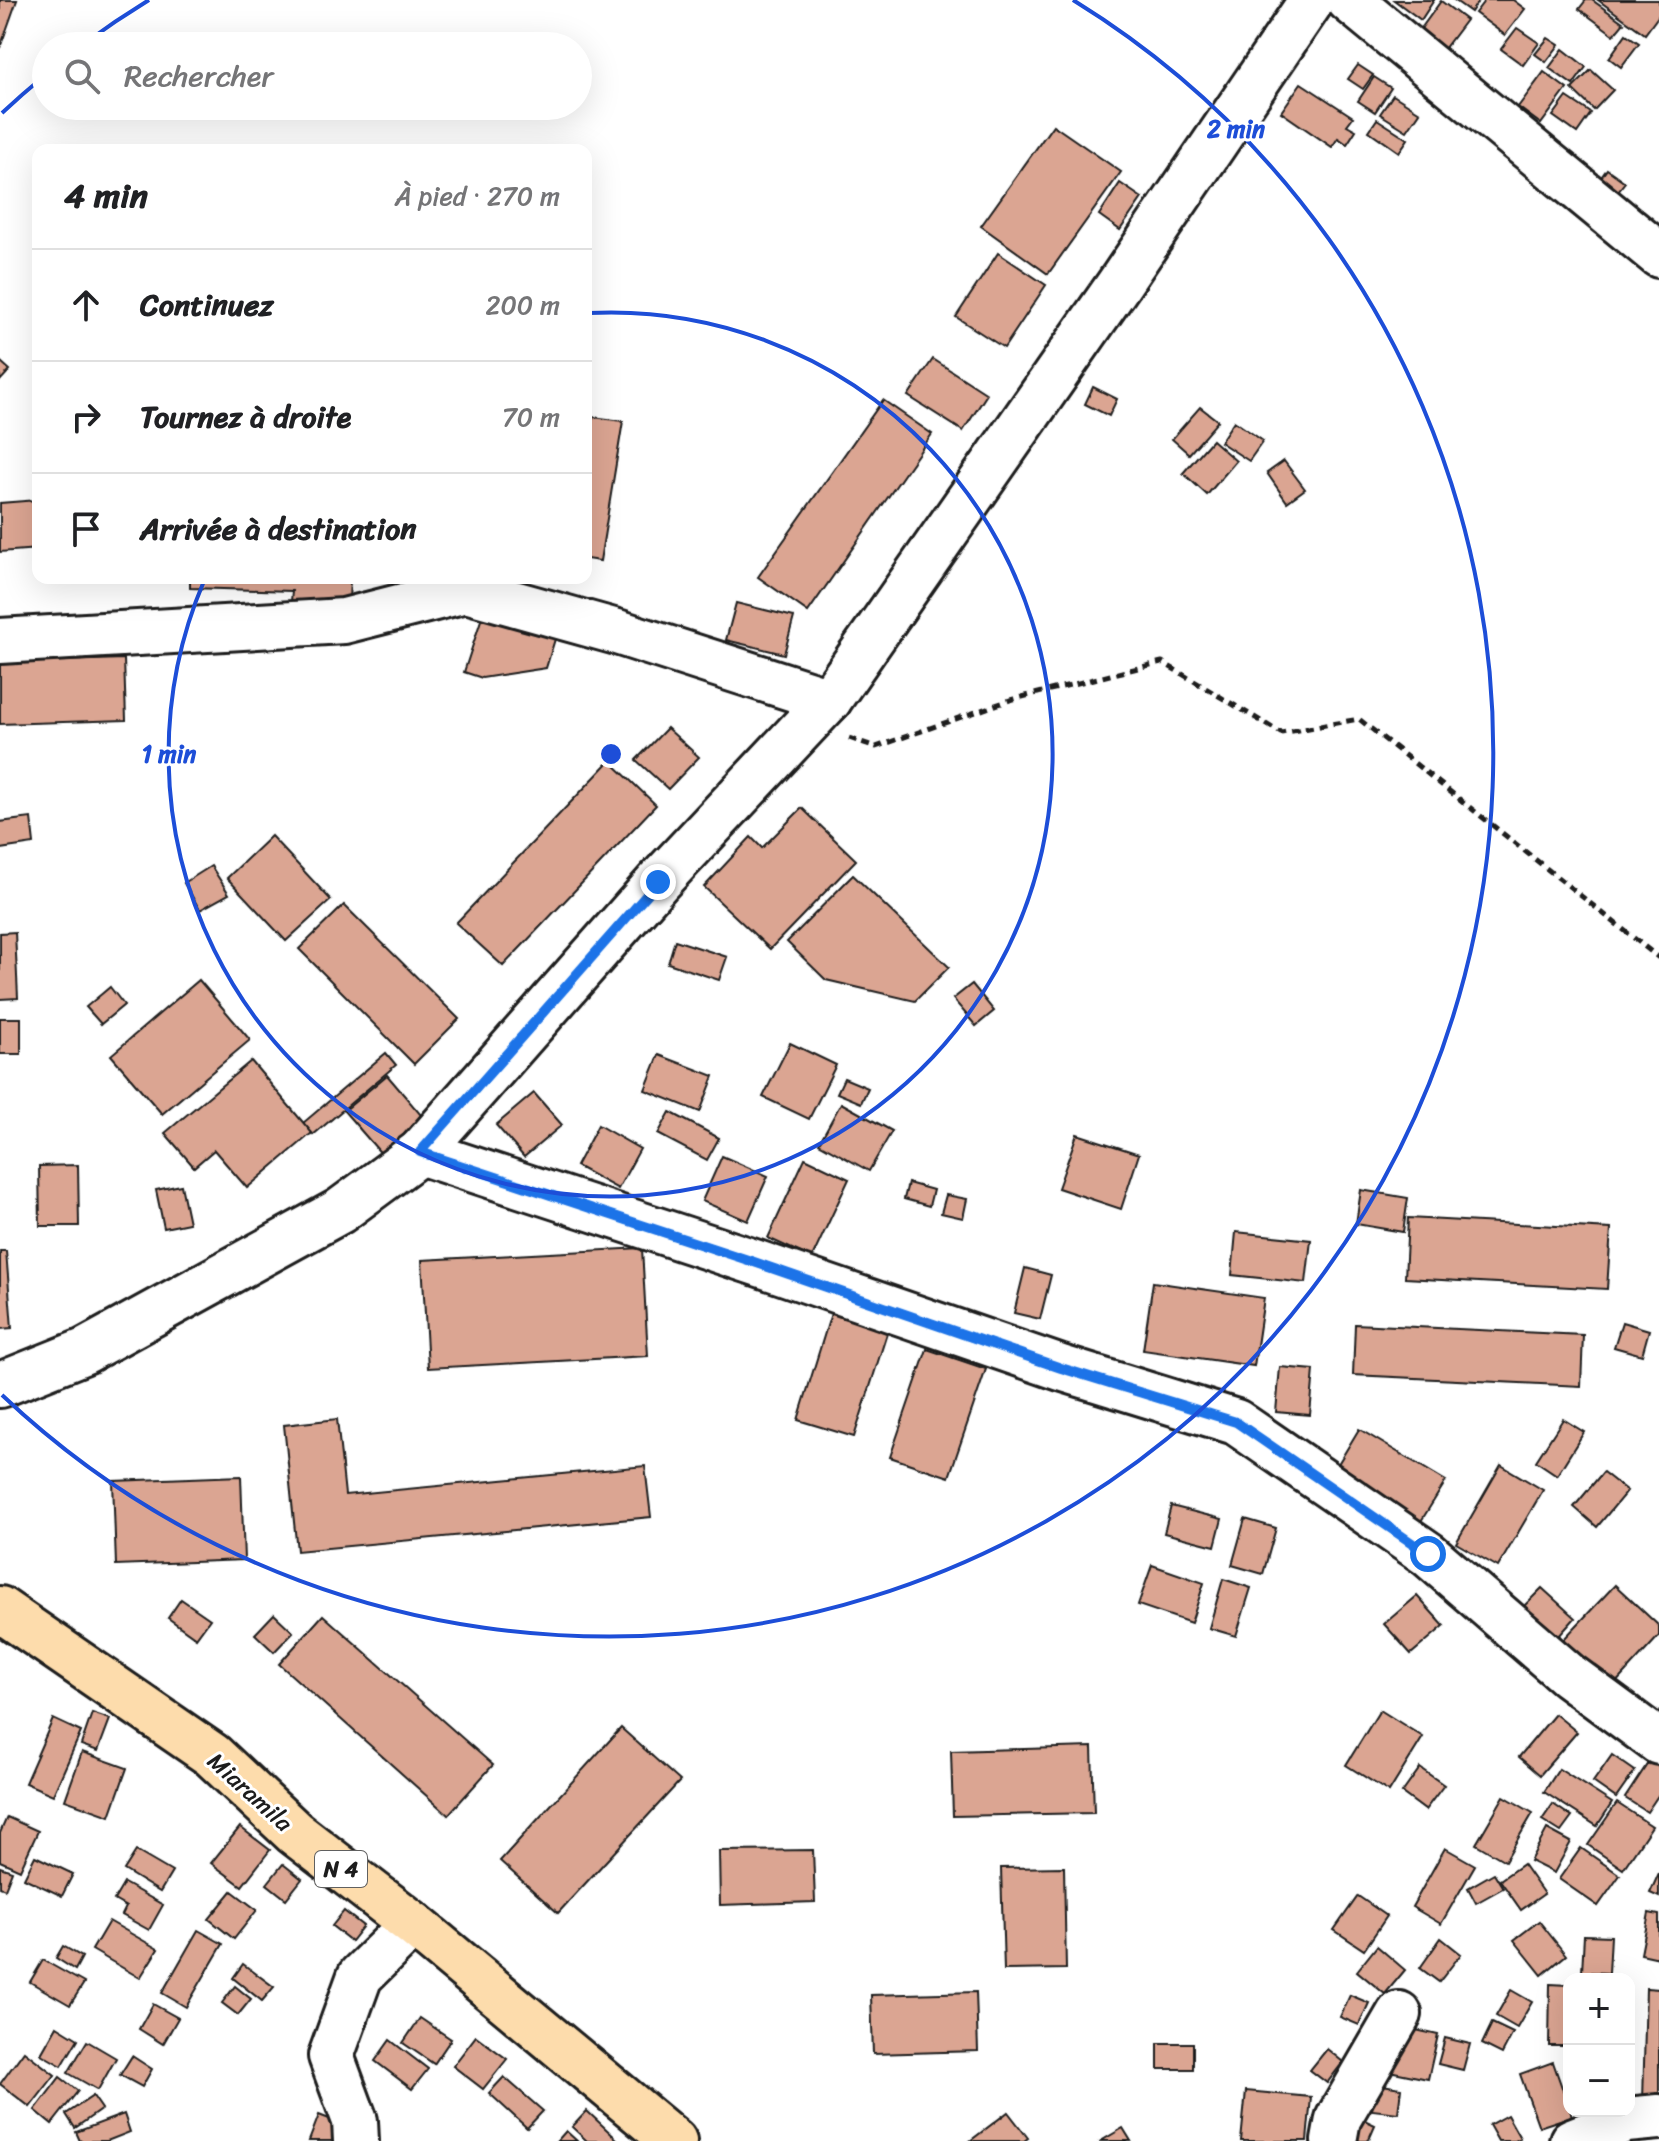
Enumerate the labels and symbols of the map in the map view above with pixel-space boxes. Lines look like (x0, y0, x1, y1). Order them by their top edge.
text: 2 min (1206, 108, 1265, 150)
text: 1 min (142, 733, 196, 775)
centre of rings (597, 740, 625, 768)
route end (640, 864, 676, 900)
route start (1410, 1536, 1446, 1572)
street label: Miaramila (197, 1742, 303, 1843)
road number: N 4 (315, 1851, 367, 1887)

